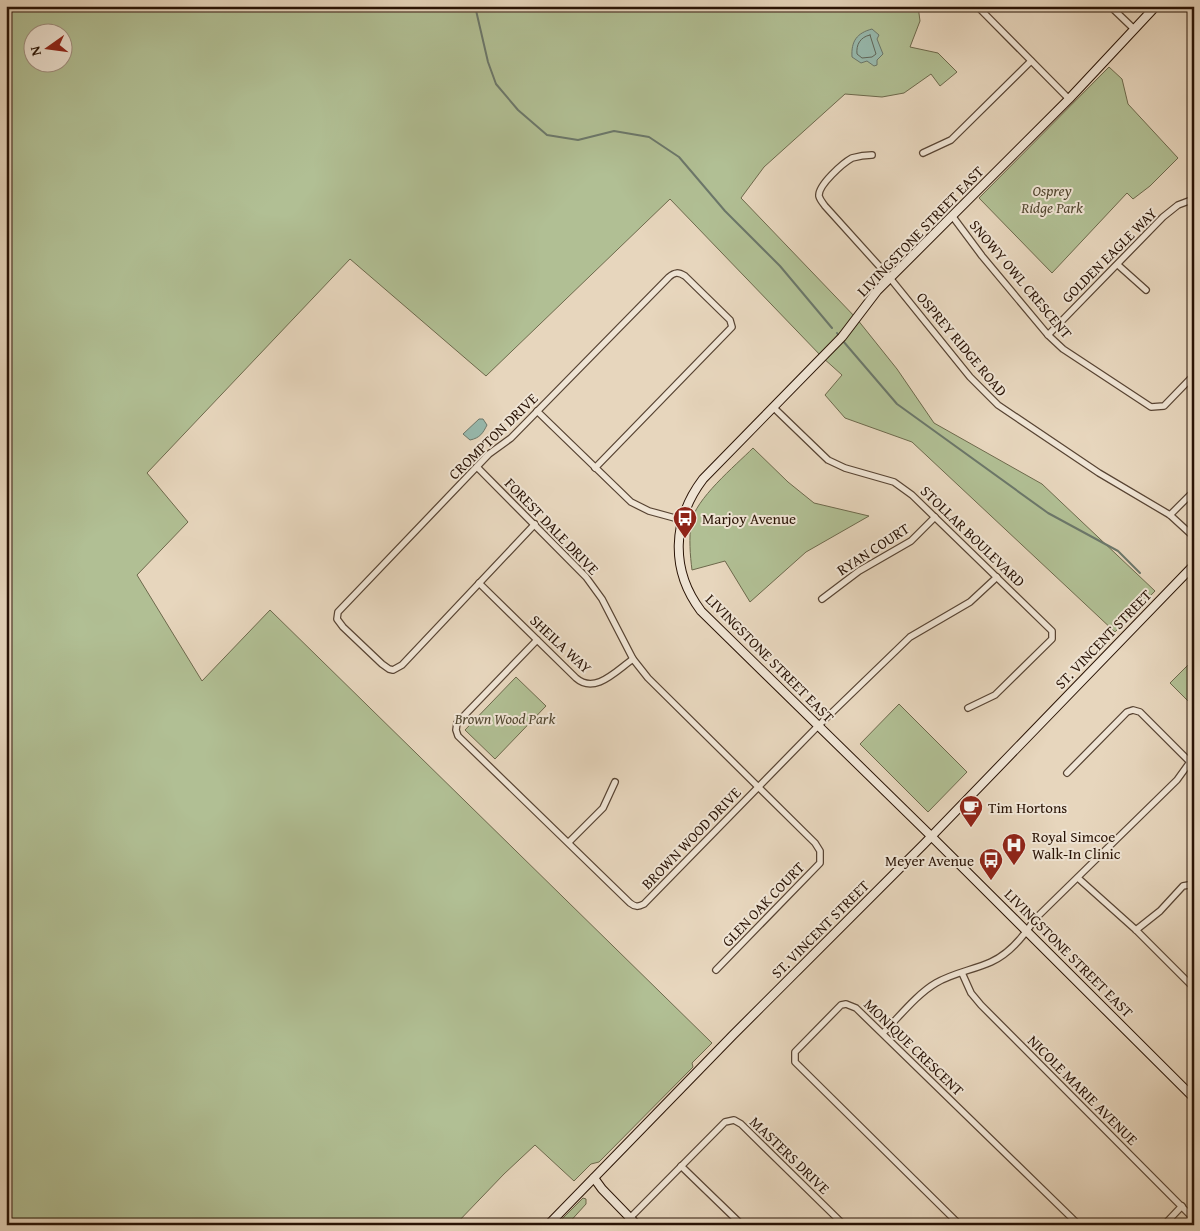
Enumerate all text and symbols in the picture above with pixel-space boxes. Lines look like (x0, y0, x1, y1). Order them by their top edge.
north arrow (22, 22, 72, 72)
text: N (24, 44, 46, 58)
street label: LIVINGSTONE STREET EAST (852, 161, 988, 301)
park label: Osprey Ridge Park (1020, 180, 1083, 218)
street label: GOLDEN EAGLE WAY (1057, 203, 1161, 307)
street label: SNOWY OWL CRESCENT (965, 215, 1077, 343)
street label: OSPREY RIDGE ROAD (912, 287, 1012, 401)
street label: CROMPTON DRIVE (444, 388, 543, 484)
street label: FOREST DALE DRIVE (500, 473, 604, 579)
street label: STOLLAR BOULEVARD (916, 480, 1030, 592)
bus stop icon: Marjoy Avenue (672, 505, 698, 539)
place label: Marjoy Avenue (702, 508, 796, 529)
street label: RYAN COURT (833, 517, 914, 580)
street label: ST. VINCENT STREET (1050, 584, 1157, 693)
street label: LIVINGSTONE STREET EAST (701, 589, 839, 727)
street label: SHEILA WAY (525, 610, 597, 678)
park label: Brown Wood Park (454, 708, 555, 729)
street label: BROWN WOOD DRIVE (637, 782, 746, 894)
cafe icon: Tim Hortons (958, 794, 984, 828)
place label: Tim Hortons (988, 797, 1067, 818)
place label: Royal Simcoe Walk-In Clinic (1032, 826, 1121, 864)
hospital icon: Royal Simcoe Walk-In Clinic (1001, 832, 1027, 866)
bus stop icon: Meyer Avenue (978, 847, 1004, 881)
place label: Meyer Avenue (885, 850, 974, 871)
street label: GLEN OAK COURT (717, 856, 809, 951)
street label: ST. VINCENT STREET (766, 875, 874, 983)
street label: LIVINGSTONE STREET EAST (1000, 884, 1138, 1022)
street label: MONIQUE CRESCENT (859, 994, 969, 1101)
street label: NICOLE MARIE AVENUE (1023, 1030, 1143, 1150)
street label: MASTERS DRIVE (745, 1111, 835, 1199)

